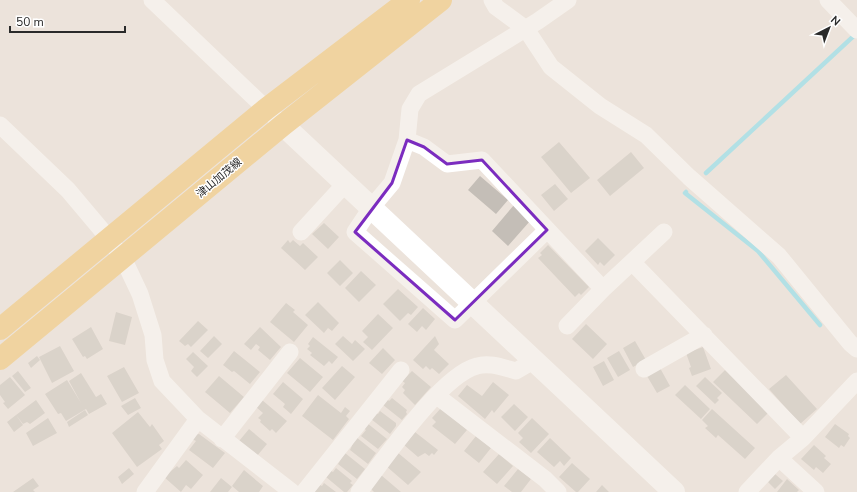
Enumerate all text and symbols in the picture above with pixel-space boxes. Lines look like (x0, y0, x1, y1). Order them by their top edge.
scale bar (10, 8, 125, 34)
north arrow (809, 8, 849, 48)
text: N (827, 13, 843, 29)
text: 50 m (16, 14, 44, 30)
street label: 津山加茂線 (193, 155, 245, 201)

